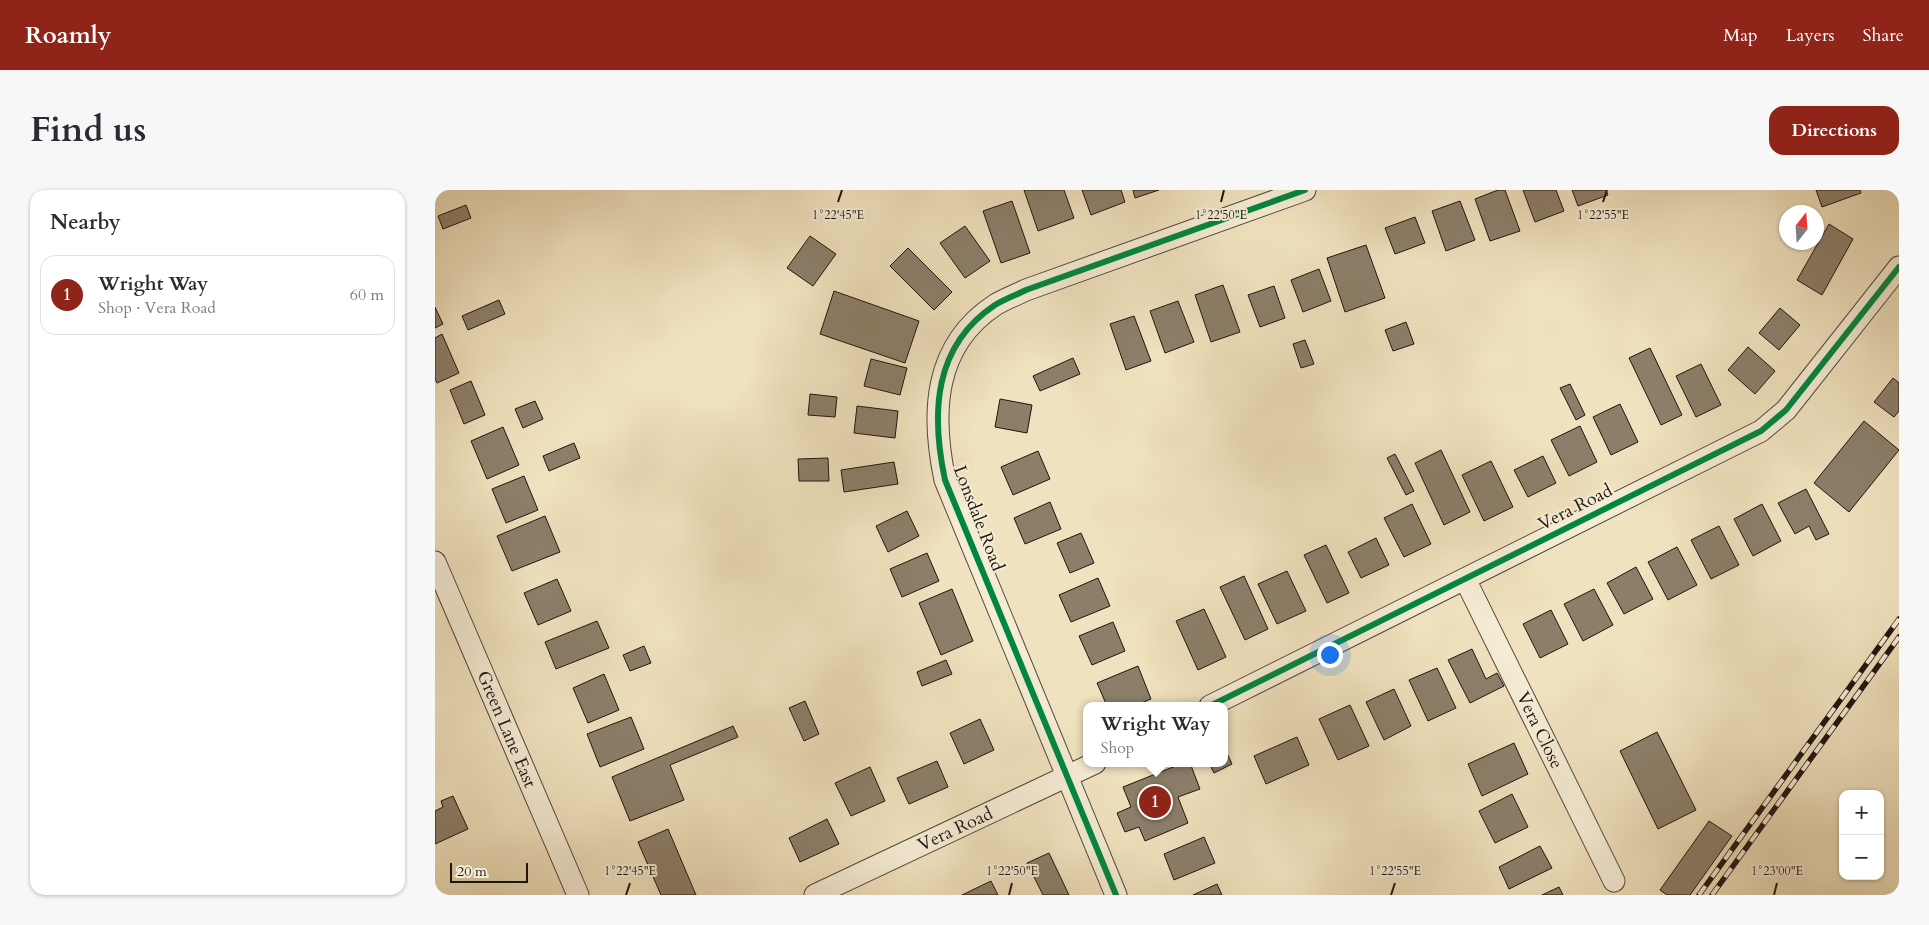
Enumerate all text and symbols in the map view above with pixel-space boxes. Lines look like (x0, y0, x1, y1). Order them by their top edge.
text: Roamly (25, 19, 111, 52)
text: Map (1723, 23, 1758, 48)
text: Layers (1786, 23, 1835, 48)
text: Share (1863, 23, 1904, 48)
text: Find us (30, 106, 146, 154)
button: Directions (1769, 106, 1899, 155)
north arrow (1779, 205, 1824, 250)
text: 1°22'45"E (812, 207, 864, 223)
text: 1°22'50"E (1195, 207, 1247, 223)
text: 1°22'55"E (1577, 207, 1629, 223)
text: Nearby (50, 208, 121, 237)
text: Wright Way (98, 271, 208, 297)
text: 1 (63, 284, 71, 306)
text: 60 m (350, 284, 384, 306)
text: Shop · Vera Road (98, 297, 216, 319)
street label: Lonsdale Road (947, 462, 1010, 575)
street label: Vera Road (1534, 478, 1617, 537)
your location (1317, 642, 1343, 668)
street label: Green Lane East (471, 667, 543, 792)
street label: Vera Close (1510, 688, 1569, 773)
popup (1083, 702, 1228, 767)
text: Wright Way (1100, 711, 1211, 737)
text: Shop (1100, 737, 1134, 759)
pin: 1 (1139, 783, 1171, 821)
map controls (1839, 790, 1884, 880)
button: + (1839, 790, 1884, 835)
street label: Vera Road (914, 801, 997, 858)
button: − (1839, 835, 1884, 880)
scale bar (450, 860, 527, 883)
text: 20 m (457, 862, 487, 881)
text: 1°22'45"E (604, 863, 656, 879)
text: 1°22'50"E (986, 863, 1038, 879)
text: 1°22'55"E (1369, 863, 1421, 879)
text: 1°23'00"E (1751, 863, 1803, 879)

